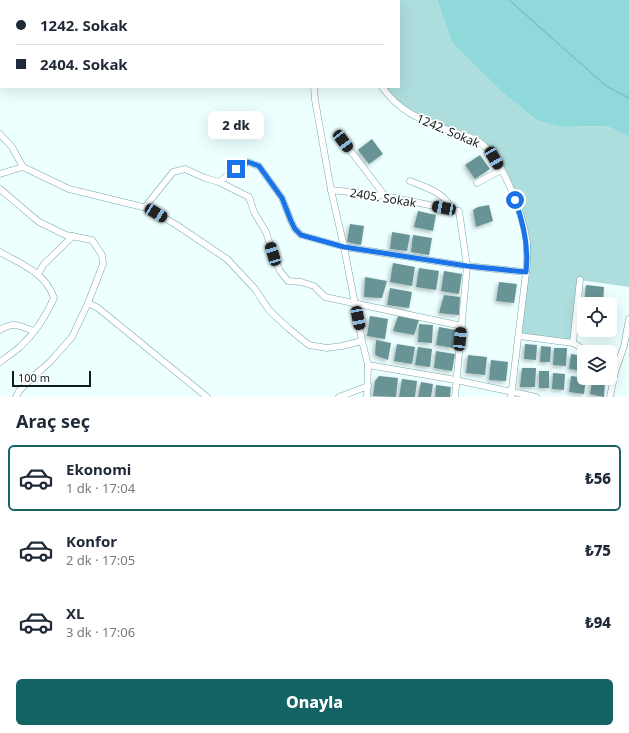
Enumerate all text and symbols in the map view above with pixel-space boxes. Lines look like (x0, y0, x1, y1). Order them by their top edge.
text: 1242. Sokak (40, 15, 128, 35)
text: 2404. Sokak (40, 54, 128, 74)
street label: 1242. Sokak (414, 110, 483, 152)
callout: 2 dk (208, 111, 264, 139)
text: 2 dk (222, 116, 250, 134)
car (331, 128, 355, 154)
car (483, 145, 505, 171)
route end (227, 160, 245, 178)
street label: 2405. Sokak (349, 184, 418, 211)
route start (506, 191, 524, 209)
car (431, 200, 457, 216)
car (143, 202, 169, 224)
car (264, 241, 282, 267)
map controls (577, 297, 617, 385)
button: locate (577, 297, 617, 337)
car (350, 305, 366, 331)
car (453, 326, 467, 352)
button: layers (577, 345, 617, 385)
scale bar (12, 369, 91, 388)
text: 100 m (18, 370, 50, 385)
text: Araç seç (16, 409, 90, 433)
text: Ekonomi (66, 459, 131, 479)
icon: car (18, 460, 54, 496)
text: ₺56 (585, 468, 611, 488)
text: 1 dk · 17:04 (66, 479, 135, 497)
text: Konfor (66, 531, 117, 551)
icon: car (18, 532, 54, 568)
text: ₺75 (585, 540, 611, 560)
text: 2 dk · 17:05 (66, 551, 135, 569)
text: XL (66, 603, 84, 623)
icon: car (18, 604, 54, 640)
text: ₺94 (585, 612, 611, 632)
text: 3 dk · 17:06 (66, 623, 135, 641)
button: Onayla (16, 679, 613, 725)

